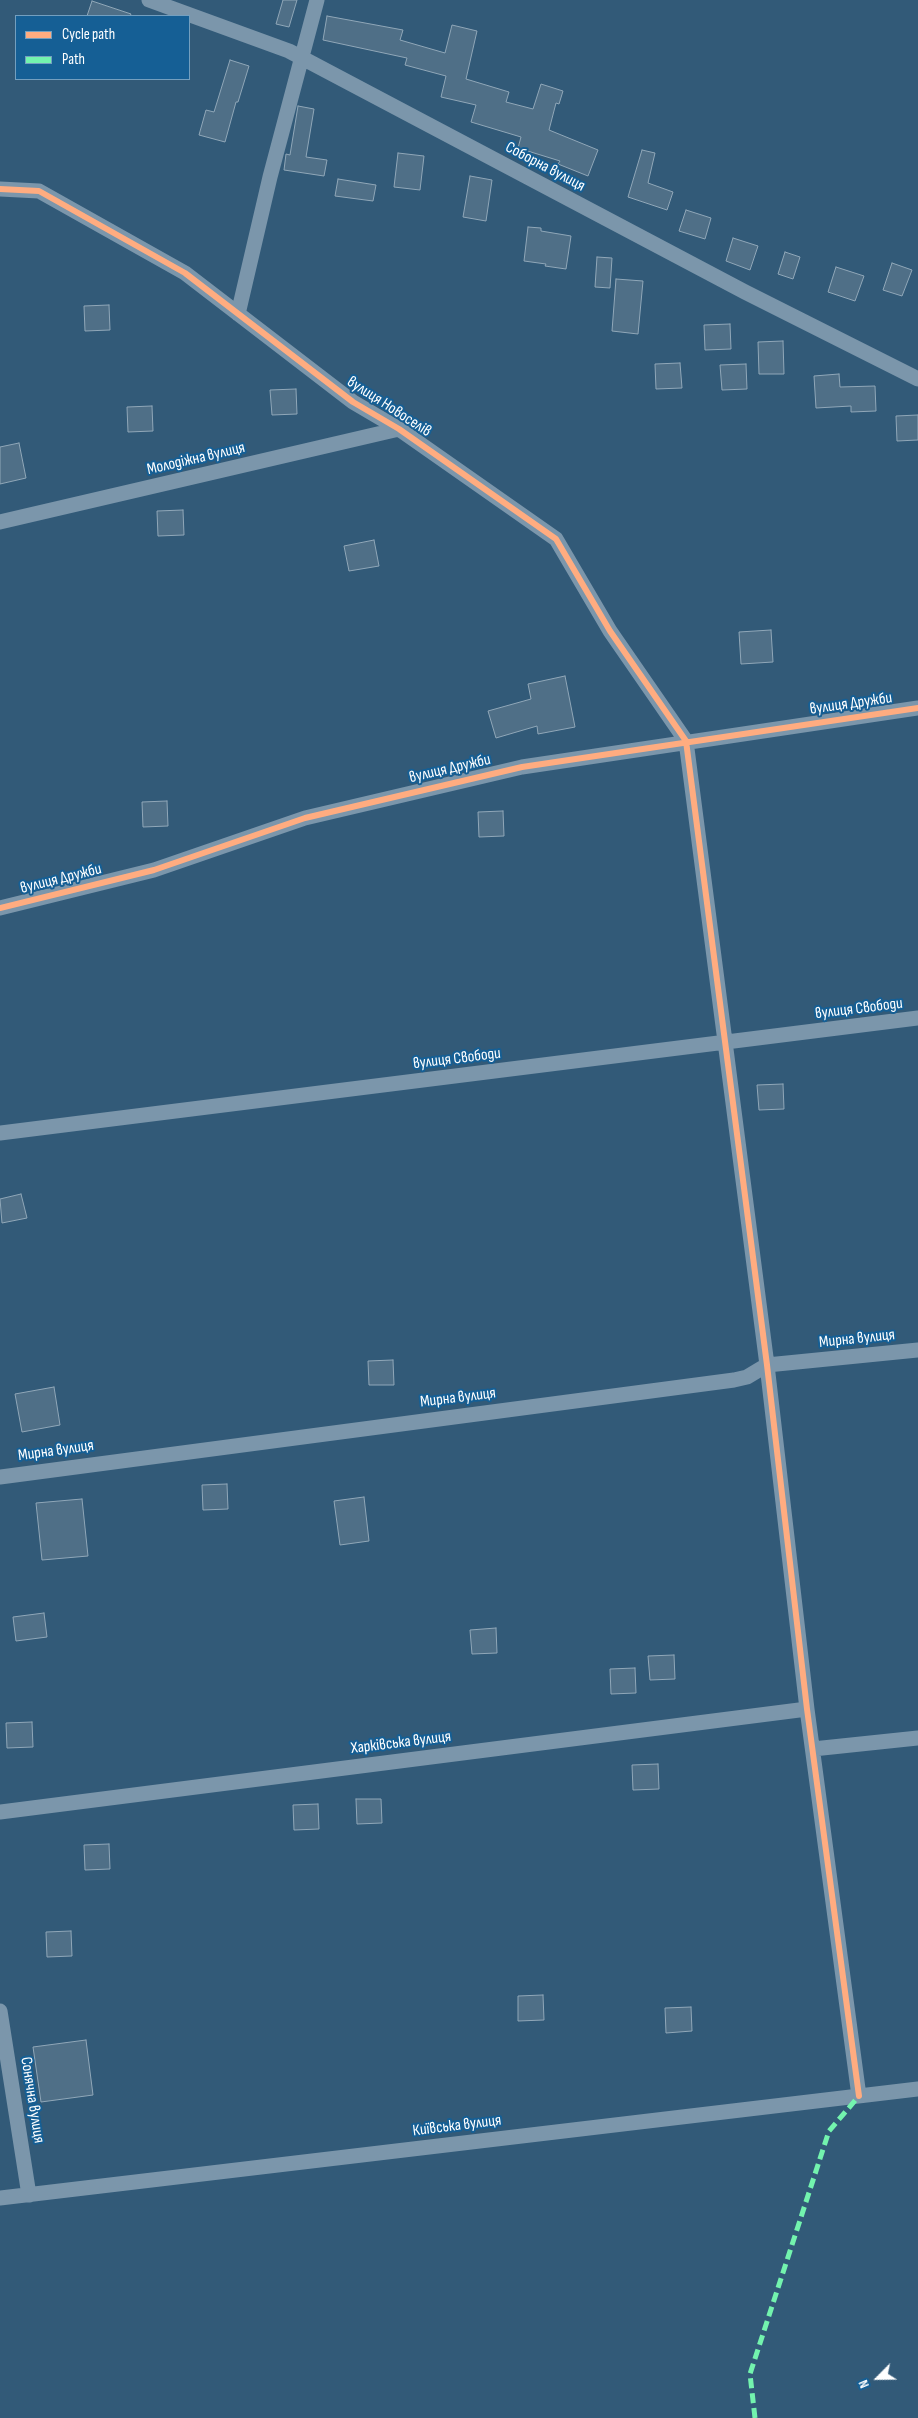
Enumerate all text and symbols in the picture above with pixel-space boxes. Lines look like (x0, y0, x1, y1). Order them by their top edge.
legend (15, 15, 190, 80)
text: Cycle path (62, 25, 115, 44)
text: Path (62, 50, 85, 69)
street label: Соборна вулиця (502, 138, 588, 196)
street label: вулиця Новоселів (343, 373, 435, 441)
street label: Молодіжна вулиця (145, 438, 247, 480)
street label: вулиця Дружби (809, 689, 893, 719)
street label: вулиця Дружби (407, 750, 493, 788)
street label: вулиця Дружби (18, 860, 104, 898)
street label: вулиця Свободи (814, 994, 904, 1024)
street label: вулиця Свободи (412, 1044, 502, 1074)
street label: Мирна вулиця (818, 1325, 896, 1353)
street label: Мирна вулиця (419, 1384, 497, 1412)
street label: Мирна вулиця (17, 1436, 95, 1466)
street label: Харківська вулиця (350, 1727, 452, 1759)
street label: Сонячна вулиця (16, 2056, 48, 2144)
street label: Київська вулиця (412, 2111, 502, 2141)
north arrow (853, 2353, 903, 2403)
text: N (854, 2377, 873, 2391)

